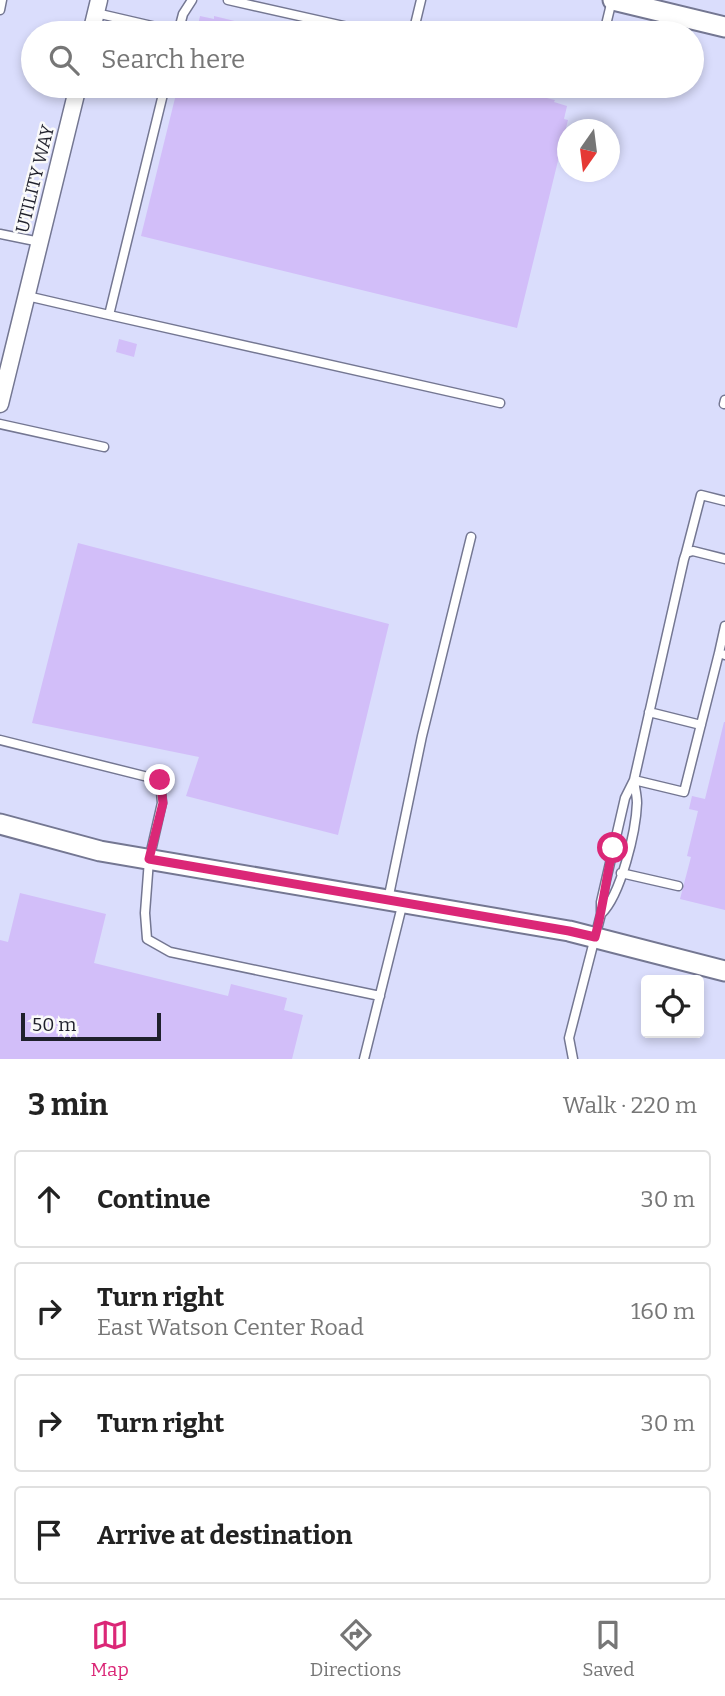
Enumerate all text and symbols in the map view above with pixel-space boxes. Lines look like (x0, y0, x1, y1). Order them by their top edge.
search box (21, 21, 704, 98)
icon: search (45, 41, 83, 79)
text: Search here (101, 44, 245, 75)
north arrow (557, 119, 620, 182)
street label: UTILITY WAY (11, 122, 59, 235)
route end (144, 764, 175, 795)
route start (597, 832, 628, 863)
map controls (641, 975, 704, 1038)
button: locate (641, 975, 704, 1038)
scale bar (21, 1010, 161, 1042)
text: 50 m (32, 1013, 76, 1036)
text: 3 min (28, 1087, 108, 1123)
text: Walk · 220 m (563, 1091, 697, 1119)
icon: ahead (30, 1180, 68, 1218)
text: Continue (97, 1184, 211, 1215)
text: 30 m (641, 1185, 695, 1213)
text: Turn right (97, 1282, 224, 1313)
icon: right (30, 1292, 68, 1330)
text: 160 m (631, 1297, 695, 1325)
text: East Watson Center Road (97, 1313, 364, 1341)
icon: right (30, 1404, 68, 1442)
text: Turn right (97, 1408, 224, 1439)
text: 30 m (641, 1409, 695, 1437)
icon: arrive (30, 1516, 68, 1554)
text: Arrive at destination (97, 1520, 352, 1551)
tab: Map (91, 1616, 129, 1681)
tab: Directions (310, 1616, 401, 1681)
tab: Saved (582, 1616, 634, 1681)

